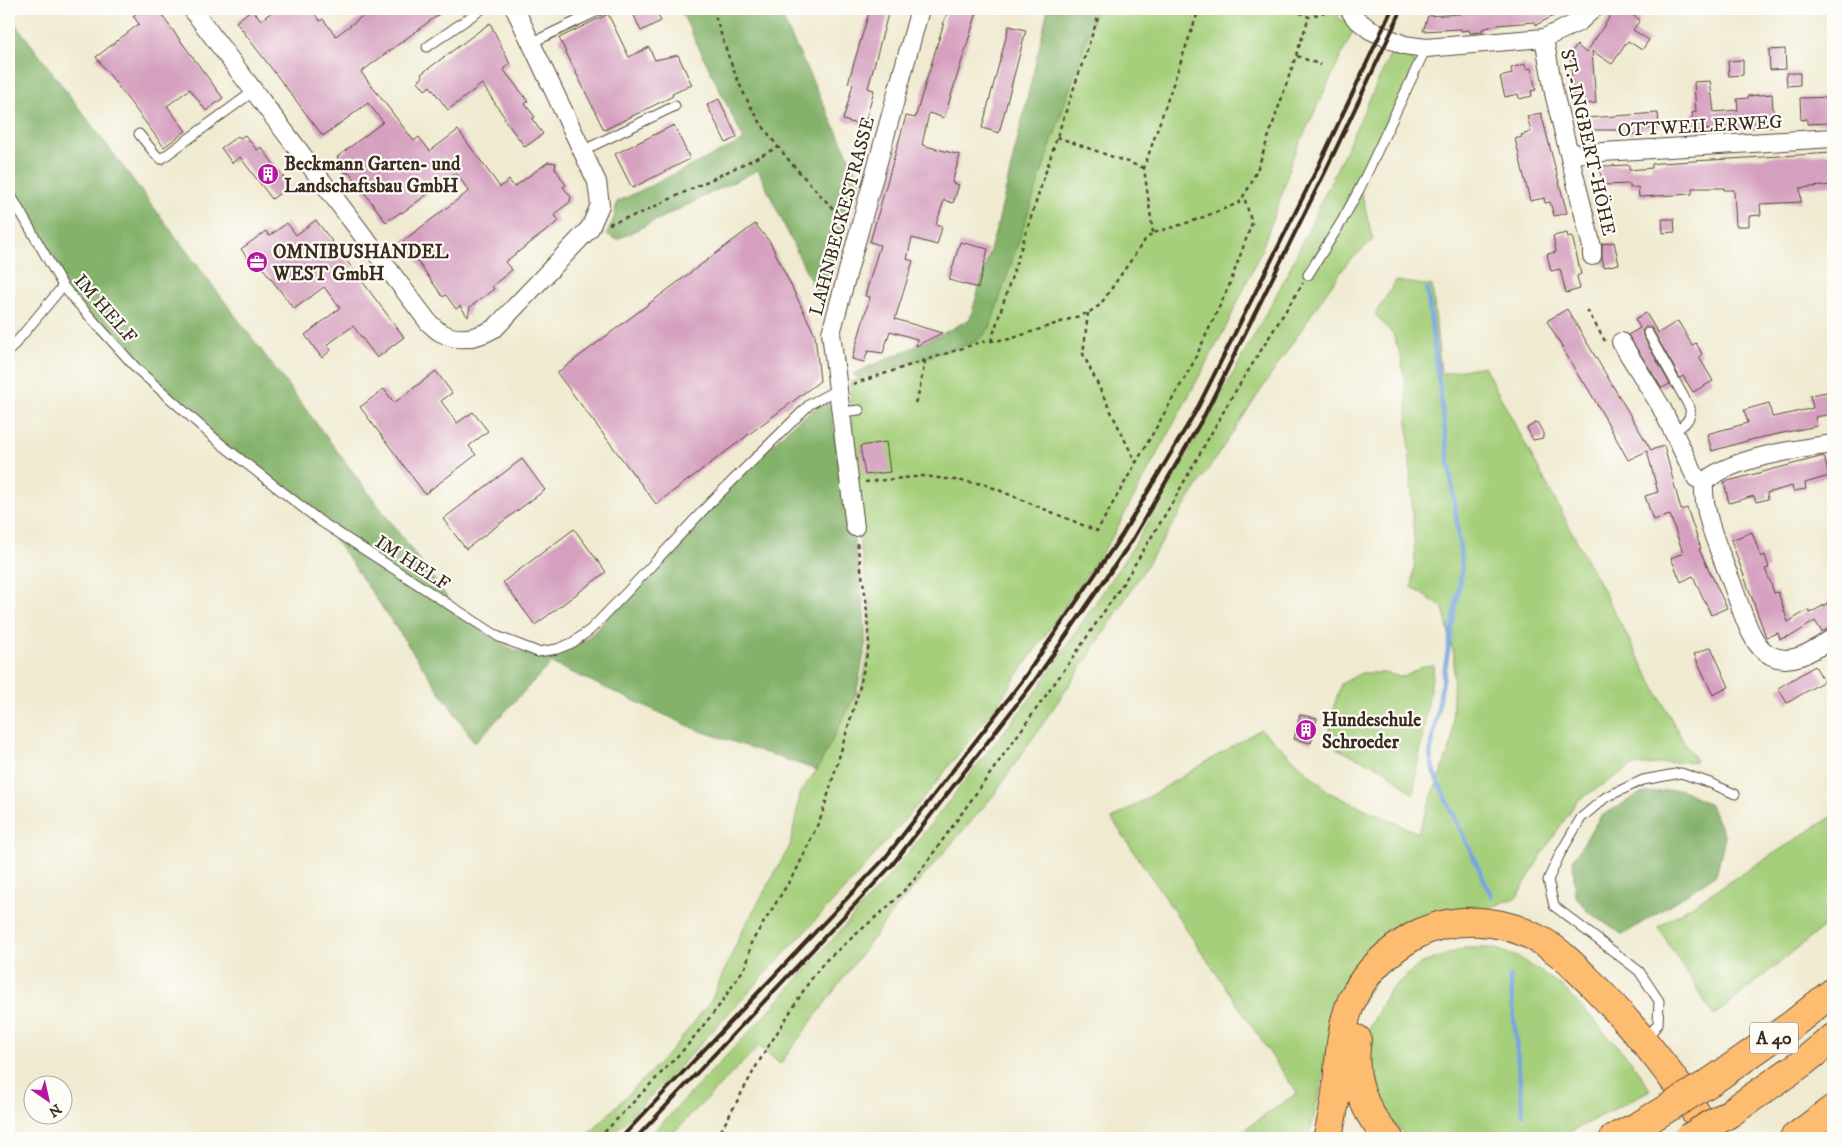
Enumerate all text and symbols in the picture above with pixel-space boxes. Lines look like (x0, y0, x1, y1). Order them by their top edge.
street label: ST.-INGBERT-HÖHE (1555, 47, 1621, 238)
street label: OTTWEILERWEG (1617, 111, 1783, 142)
street label: LAHNBECKESTRASSE (805, 114, 880, 318)
place label: Beckmann Garten- und Landschaftsbau GmbH (284, 153, 461, 198)
building icon: Beckmann Garten- und Landschaftsbau GmbH (256, 162, 280, 186)
place label: OMNIBUSHANDEL WEST GmbH (272, 241, 449, 286)
office icon: OMNIBUSHANDEL WEST GmbH (245, 250, 269, 274)
street label: IM HELF (69, 270, 141, 349)
street label: IM HELF (371, 531, 454, 596)
place label: Hundeschule Schroeder (1322, 709, 1421, 754)
building icon: Hundeschule Schroeder (1294, 718, 1318, 742)
road number: A 40 (1750, 1022, 1798, 1054)
north arrow (22, 1074, 72, 1124)
text: N (44, 1099, 65, 1121)

